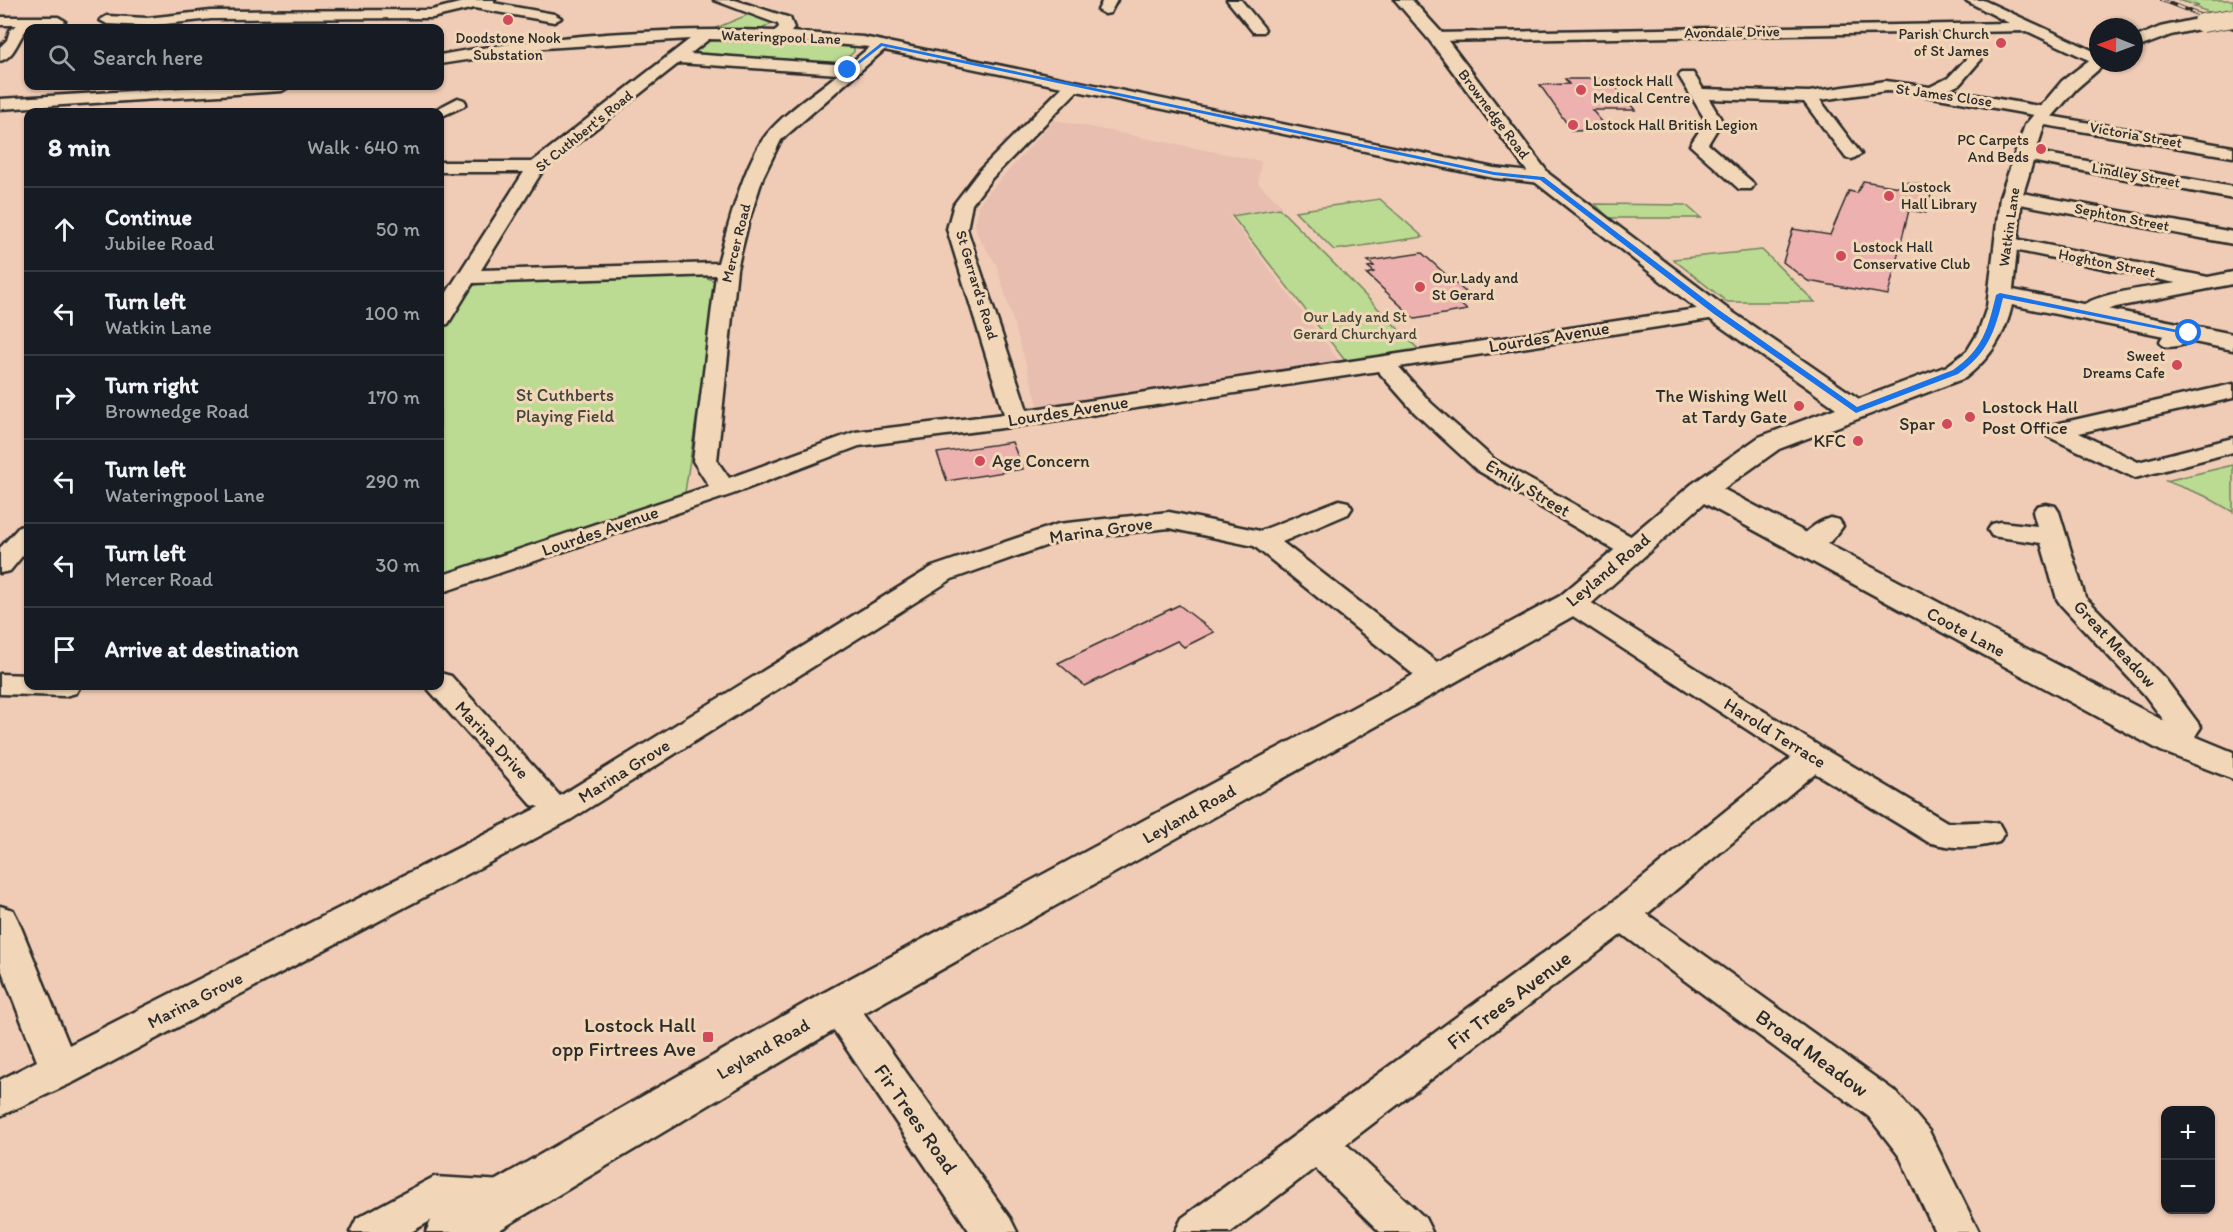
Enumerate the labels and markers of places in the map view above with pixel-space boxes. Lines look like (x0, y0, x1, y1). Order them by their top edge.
marker: Doodstone Nook Substation (501, 13, 515, 27)
place label: Parish Church of St James (1898, 25, 1989, 60)
place label: Doodstone Nook Substation (455, 29, 561, 64)
marker: Parish Church of St James (1994, 36, 2008, 50)
place label: Lostock Hall Medical Centre (1593, 72, 1690, 107)
marker: Lostock Hall Medical Centre (1574, 83, 1588, 97)
place label: Lostock Hall British Legion (1585, 116, 1758, 134)
marker: Lostock Hall British Legion (1566, 118, 1580, 132)
place label: PC Carpets And Beds (1957, 131, 2029, 166)
marker: PC Carpets And Beds (2034, 142, 2048, 156)
place label: Lostock Hall Library (1901, 178, 1977, 213)
marker: Lostock Hall Library (1882, 189, 1896, 203)
place label: Lostock Hall Conservative Club (1853, 238, 1970, 273)
marker: Lostock Hall Conservative Club (1834, 249, 1848, 263)
place label: Our Lady and St Gerard (1432, 269, 1518, 304)
marker: Our Lady and St Gerard (1413, 280, 1427, 294)
place label: Sweet Dreams Cafe (2082, 347, 2165, 382)
marker: Sweet Dreams Cafe (2170, 358, 2184, 372)
place label: The Wishing Well at Tardy Gate (1656, 385, 1787, 428)
place label: Lostock Hall Post Office (1982, 396, 2078, 439)
marker: The Wishing Well at Tardy Gate (1792, 399, 1806, 413)
marker: Lostock Hall Post Office (1963, 410, 1977, 424)
place label: Spar (1899, 413, 1935, 435)
marker: Spar (1940, 417, 1954, 431)
place label: KFC (1814, 430, 1846, 452)
marker: KFC (1851, 434, 1865, 448)
place label: Age Concern (992, 450, 1090, 472)
marker: Age Concern (973, 454, 987, 468)
place label: Lostock Hall opp Firtrees Ave (552, 1012, 696, 1061)
marker: Lostock Hall opp Firtrees Ave (701, 1030, 715, 1044)

